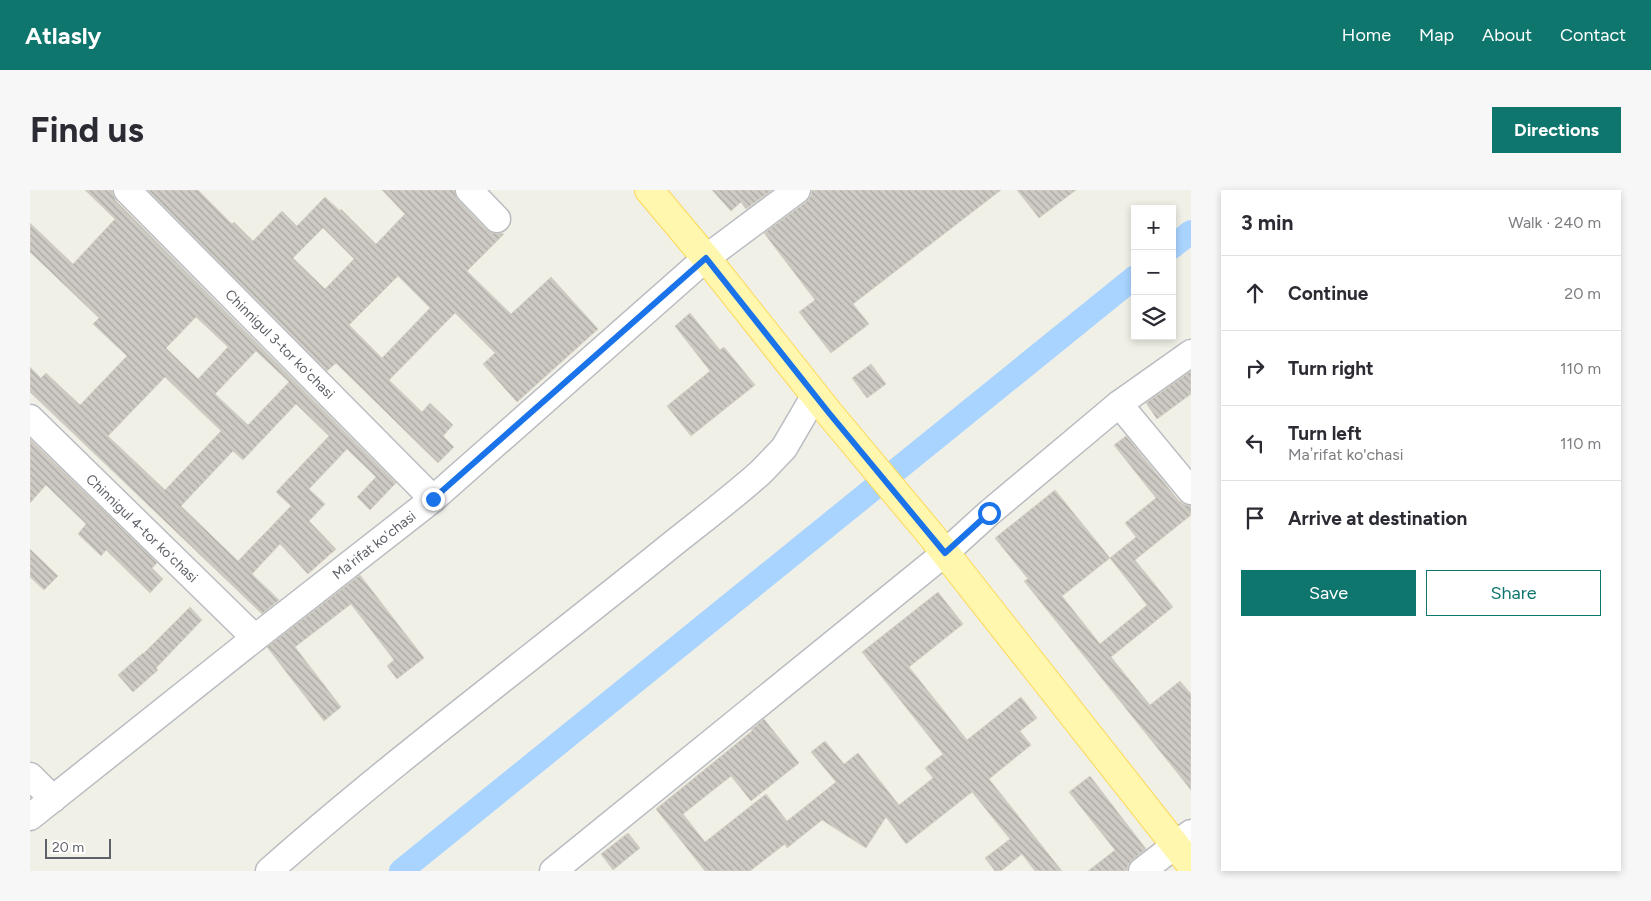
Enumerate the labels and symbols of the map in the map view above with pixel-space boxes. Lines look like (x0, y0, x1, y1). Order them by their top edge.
street label: Chinnigul 3-tor koʻchasi (221, 286, 338, 403)
street label: Chinnigul 4-tor koʻchasi (82, 471, 201, 586)
route end (422, 488, 445, 511)
route start (978, 502, 1001, 525)
street label: Maʼrifat ko'chasi (329, 508, 419, 583)
scale bar (45, 836, 111, 859)

